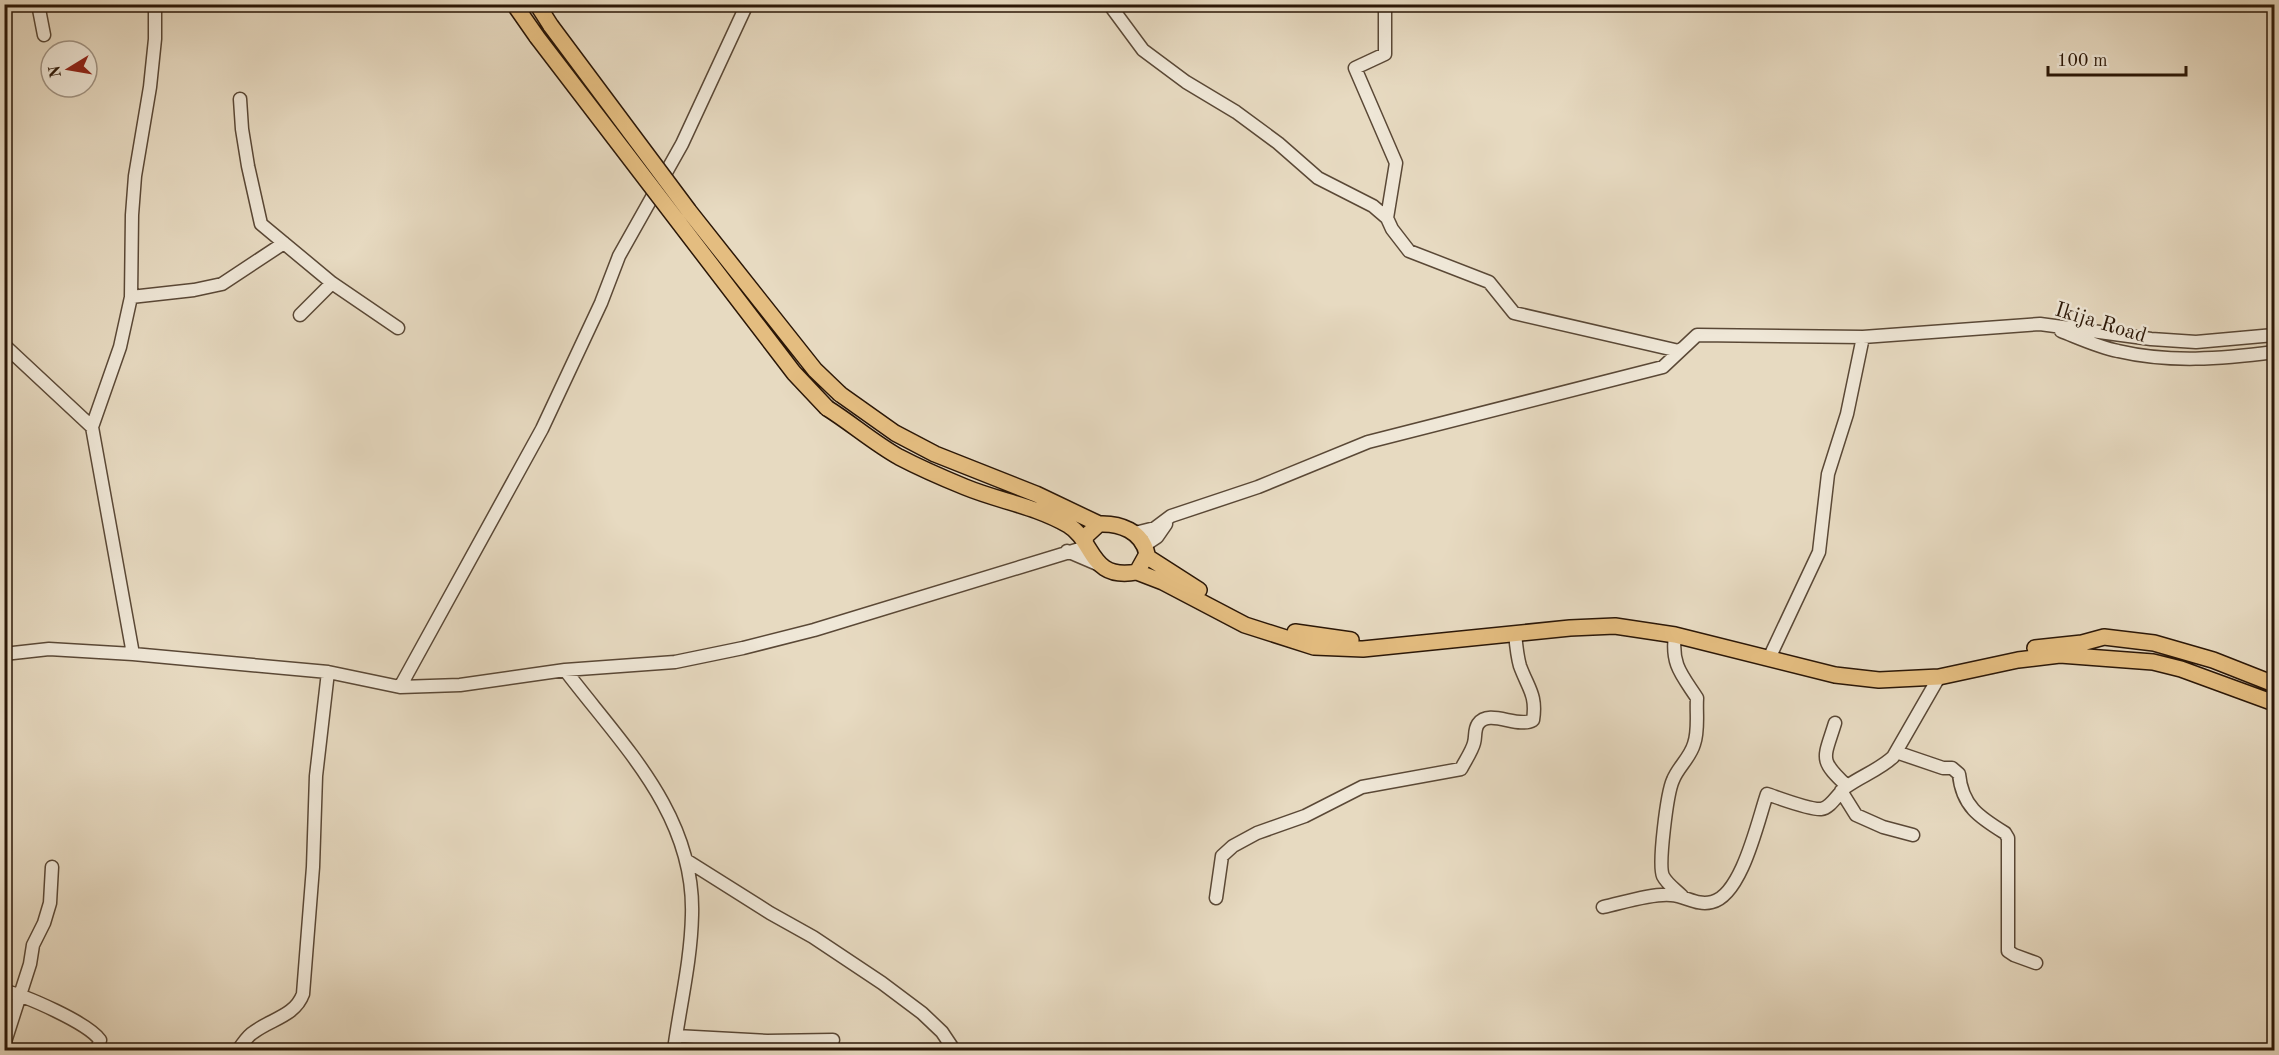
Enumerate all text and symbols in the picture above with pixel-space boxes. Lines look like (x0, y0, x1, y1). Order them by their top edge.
north arrow (39, 39, 99, 99)
scale bar (2048, 39, 2186, 77)
text: 100 m (2057, 52, 2108, 70)
text: N (47, 63, 65, 79)
street label: Ikija Road (2052, 300, 2149, 347)

